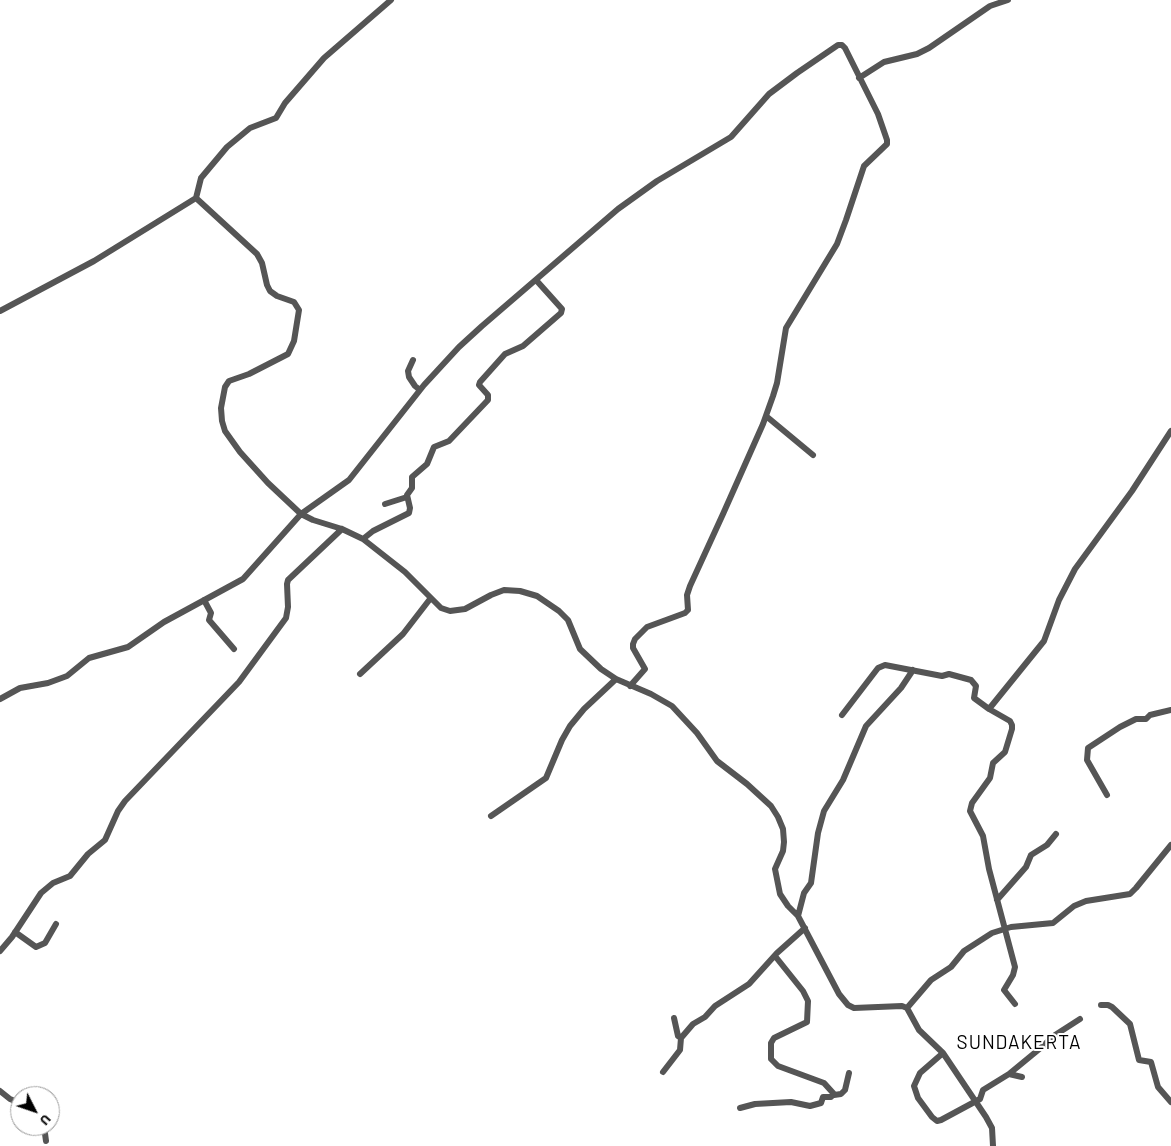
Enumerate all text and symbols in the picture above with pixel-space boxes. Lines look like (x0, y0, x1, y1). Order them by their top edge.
district label: SUNDAKERTA (955, 1032, 1083, 1054)
north arrow (10, 1086, 60, 1136)
text: U (37, 1112, 55, 1129)

